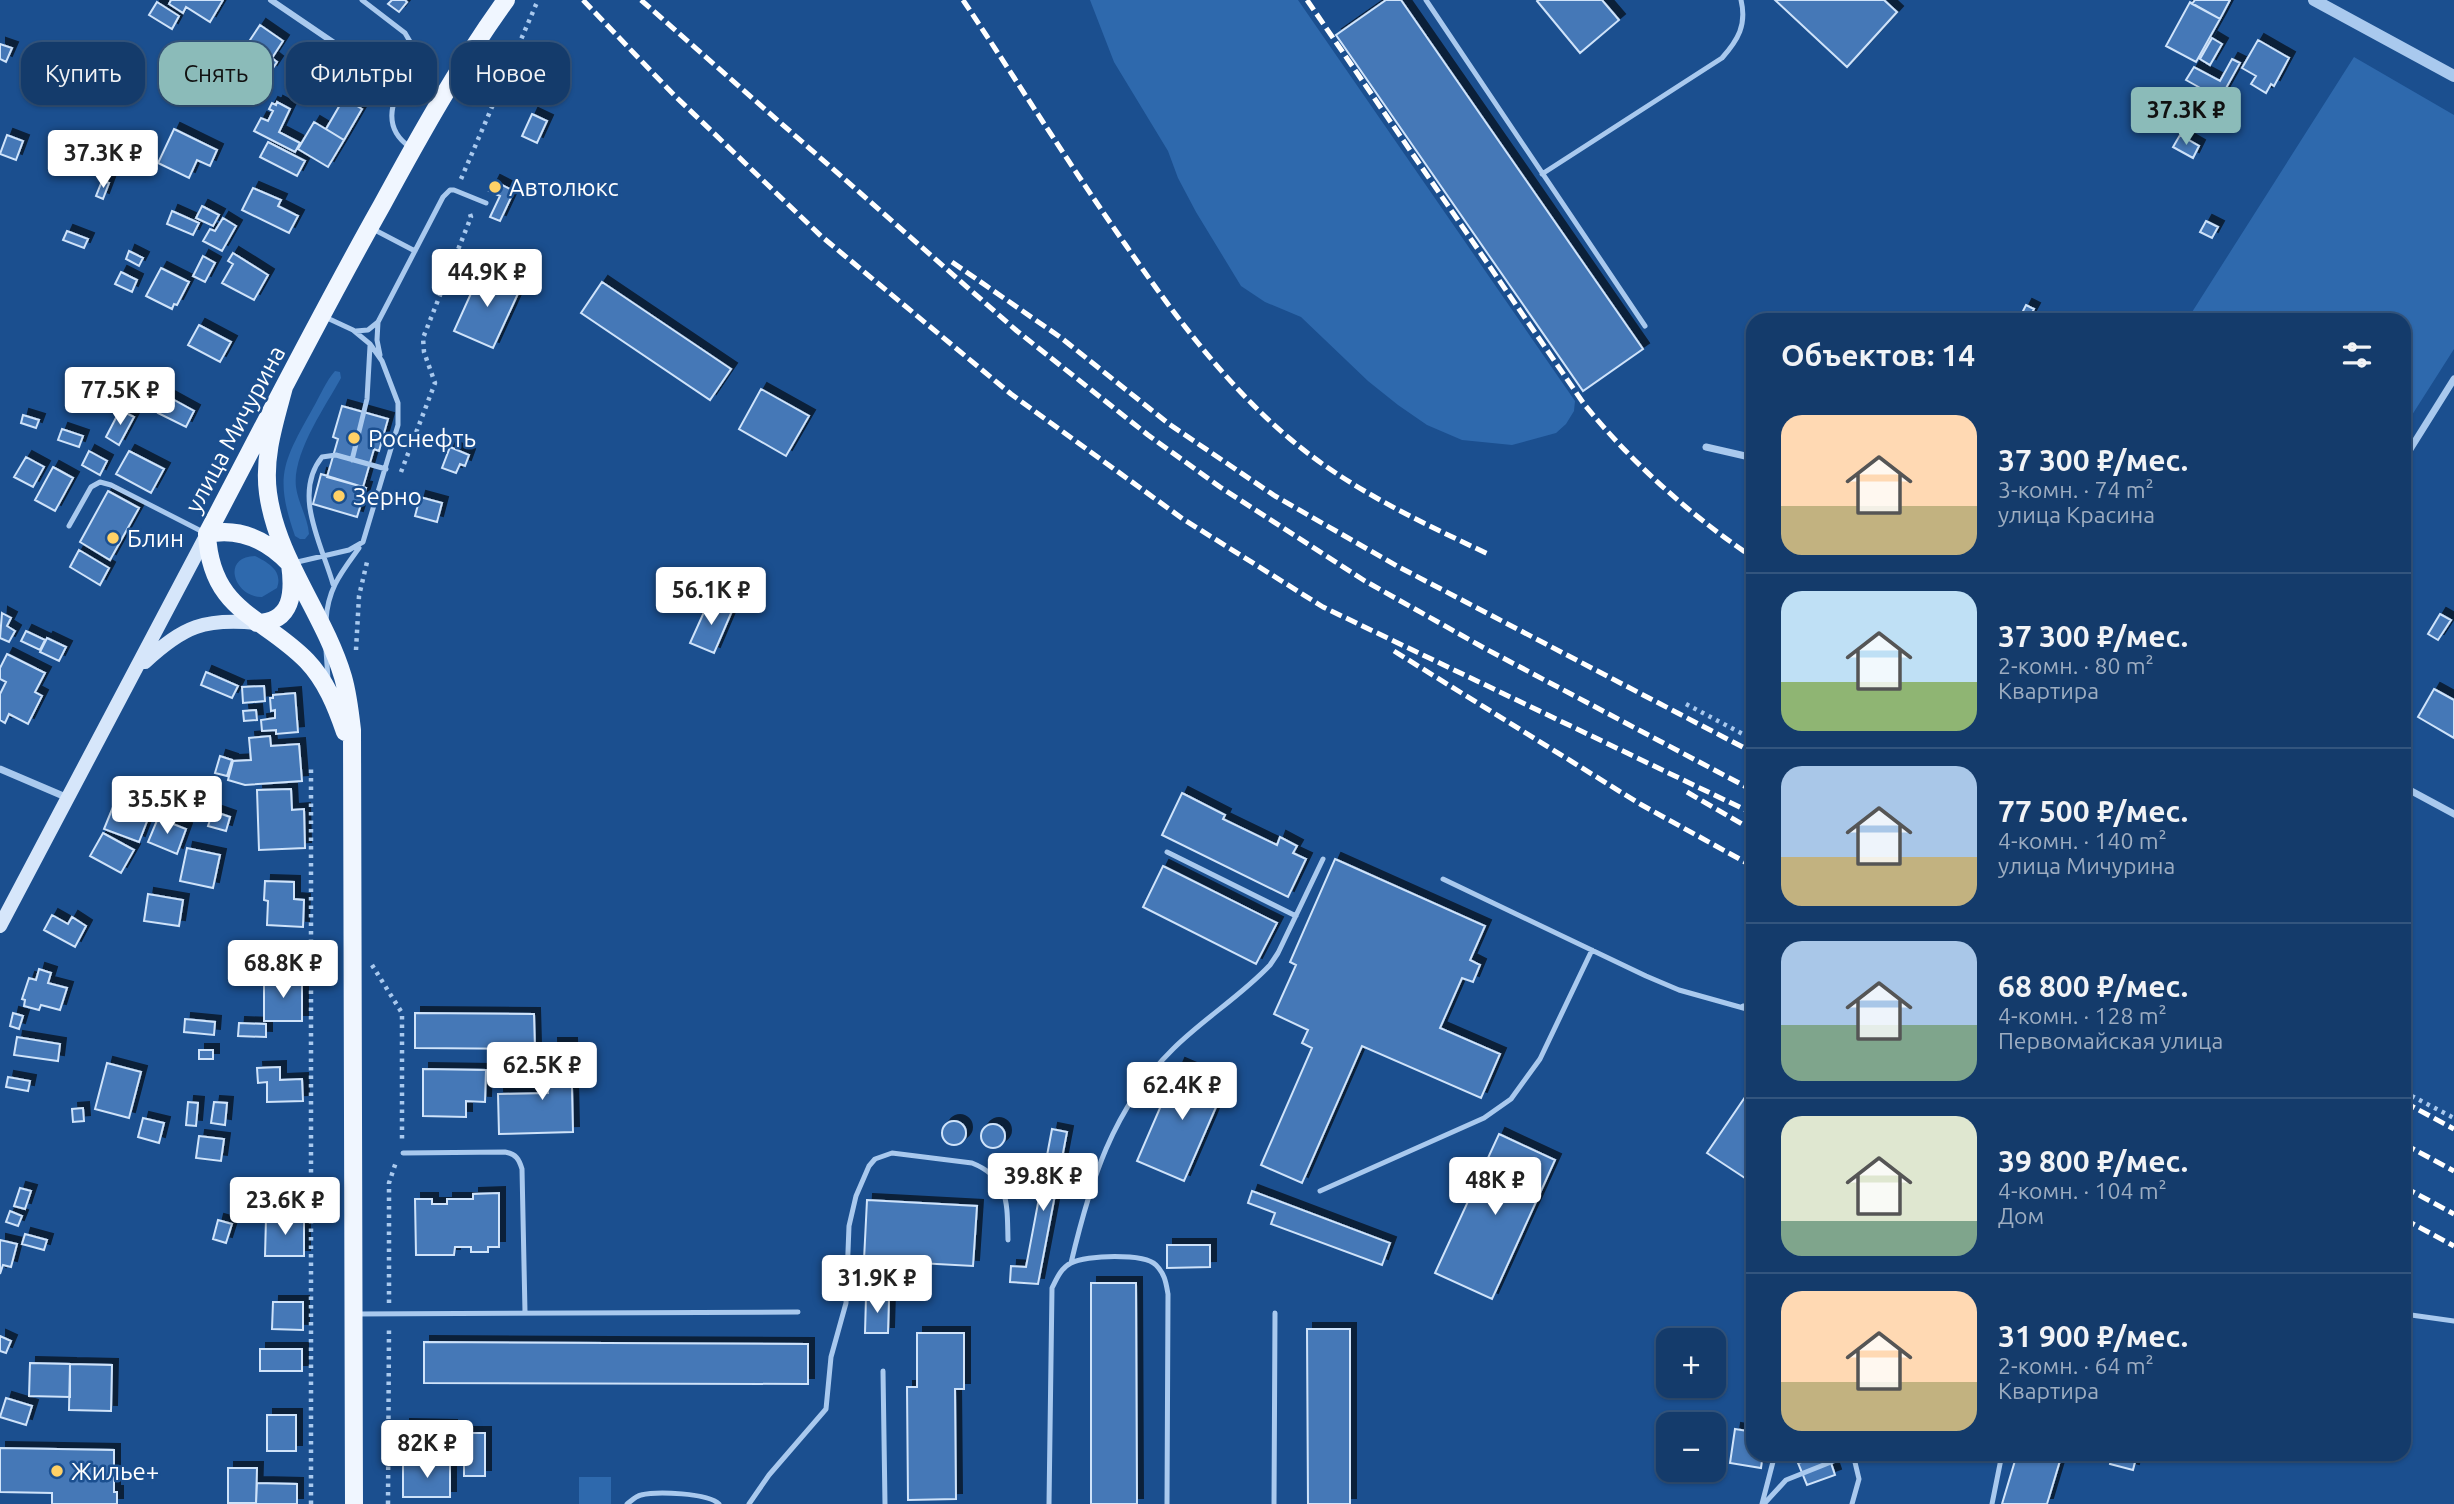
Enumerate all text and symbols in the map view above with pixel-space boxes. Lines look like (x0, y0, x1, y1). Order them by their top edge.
chip: Купить (21, 42, 145, 105)
chip: Снять (159, 42, 272, 105)
chip: Фильтры (286, 42, 437, 105)
chip: Новое (451, 42, 570, 105)
pin: 37.3K ₽ (2121, 88, 2251, 147)
text: 37.3K ₽ (2147, 97, 2225, 122)
pin: 37.3K ₽ (38, 130, 168, 190)
text: 37.3K ₽ (64, 140, 142, 165)
place label: Автолюкс (509, 174, 619, 201)
marker: Автолюкс (487, 179, 503, 195)
pin: 44.9K ₽ (422, 250, 552, 309)
text: 44.9K ₽ (448, 259, 526, 284)
icon: filters (2338, 336, 2376, 374)
text: Объектов: 14 (1781, 338, 1975, 372)
street label: улица Мичурина (180, 341, 290, 517)
pin: 77.5K ₽ (55, 368, 185, 427)
text: 77.5K ₽ (81, 377, 159, 402)
place label: Роснефть (368, 425, 476, 452)
marker: Роснефть (346, 430, 362, 446)
icon: home (1837, 443, 1921, 527)
text: 37 300 ₽/мес. (1998, 443, 2188, 477)
text: 3-комн. · 74 m² (1998, 477, 2154, 502)
place label: Зерно (353, 483, 422, 510)
marker: Зерно (331, 488, 347, 504)
text: улица Красина (1998, 502, 2155, 527)
place label: Блин (127, 525, 184, 552)
marker: Блин (105, 530, 121, 546)
pin: 56.1K ₽ (646, 568, 776, 627)
text: 56.1K ₽ (672, 577, 750, 602)
icon: home (1837, 619, 1921, 703)
text: 37 300 ₽/мес. (1998, 619, 2188, 653)
text: 2-комн. · 80 m² (1998, 653, 2154, 678)
text: Квартира (1998, 678, 2099, 703)
pin: 35.5K ₽ (102, 776, 232, 836)
text: 35.5K ₽ (128, 786, 206, 811)
icon: home (1837, 794, 1921, 878)
text: 77 500 ₽/мес. (1998, 794, 2188, 828)
text: 4-комн. · 140 m² (1998, 828, 2167, 853)
text: улица Мичурина (1998, 853, 2175, 878)
pin: 68.8K ₽ (218, 940, 348, 1000)
text: 68.8K ₽ (244, 950, 322, 975)
icon: home (1837, 969, 1921, 1053)
text: 68 800 ₽/мес. (1998, 969, 2188, 1003)
text: 4-комн. · 128 m² (1998, 1003, 2167, 1028)
text: Первомайская улица (1998, 1028, 2223, 1053)
pin: 62.5K ₽ (477, 1042, 607, 1102)
text: 62.5K ₽ (503, 1052, 581, 1077)
pin: 62.4K ₽ (1117, 1062, 1247, 1122)
text: 62.4K ₽ (1143, 1072, 1221, 1097)
icon: home (1837, 1144, 1921, 1228)
text: 39 800 ₽/мес. (1998, 1144, 2188, 1178)
pin: 39.8K ₽ (978, 1154, 1108, 1213)
pin: 48K ₽ (1446, 1158, 1544, 1217)
text: 39.8K ₽ (1004, 1163, 1082, 1188)
text: 48K ₽ (1465, 1167, 1525, 1192)
pin: 23.6K ₽ (220, 1178, 350, 1237)
text: 4-комн. · 104 m² (1998, 1178, 2167, 1203)
text: 23.6K ₽ (246, 1187, 324, 1212)
text: Дом (1998, 1203, 2044, 1228)
pin: 31.9K ₽ (812, 1256, 942, 1315)
text: 31.9K ₽ (838, 1265, 916, 1290)
icon: home (1837, 1319, 1921, 1403)
text: 31 900 ₽/мес. (1998, 1319, 2188, 1353)
map controls (1656, 1328, 1726, 1482)
button: + (1656, 1328, 1726, 1398)
text: 2-комн. · 64 m² (1998, 1353, 2154, 1378)
text: Квартира (1998, 1378, 2099, 1403)
button: − (1656, 1412, 1726, 1482)
pin: 82K ₽ (378, 1420, 476, 1480)
text: 82K ₽ (397, 1430, 457, 1455)
place label: Жилье+ (71, 1458, 159, 1485)
marker: Жилье+ (49, 1463, 65, 1479)

